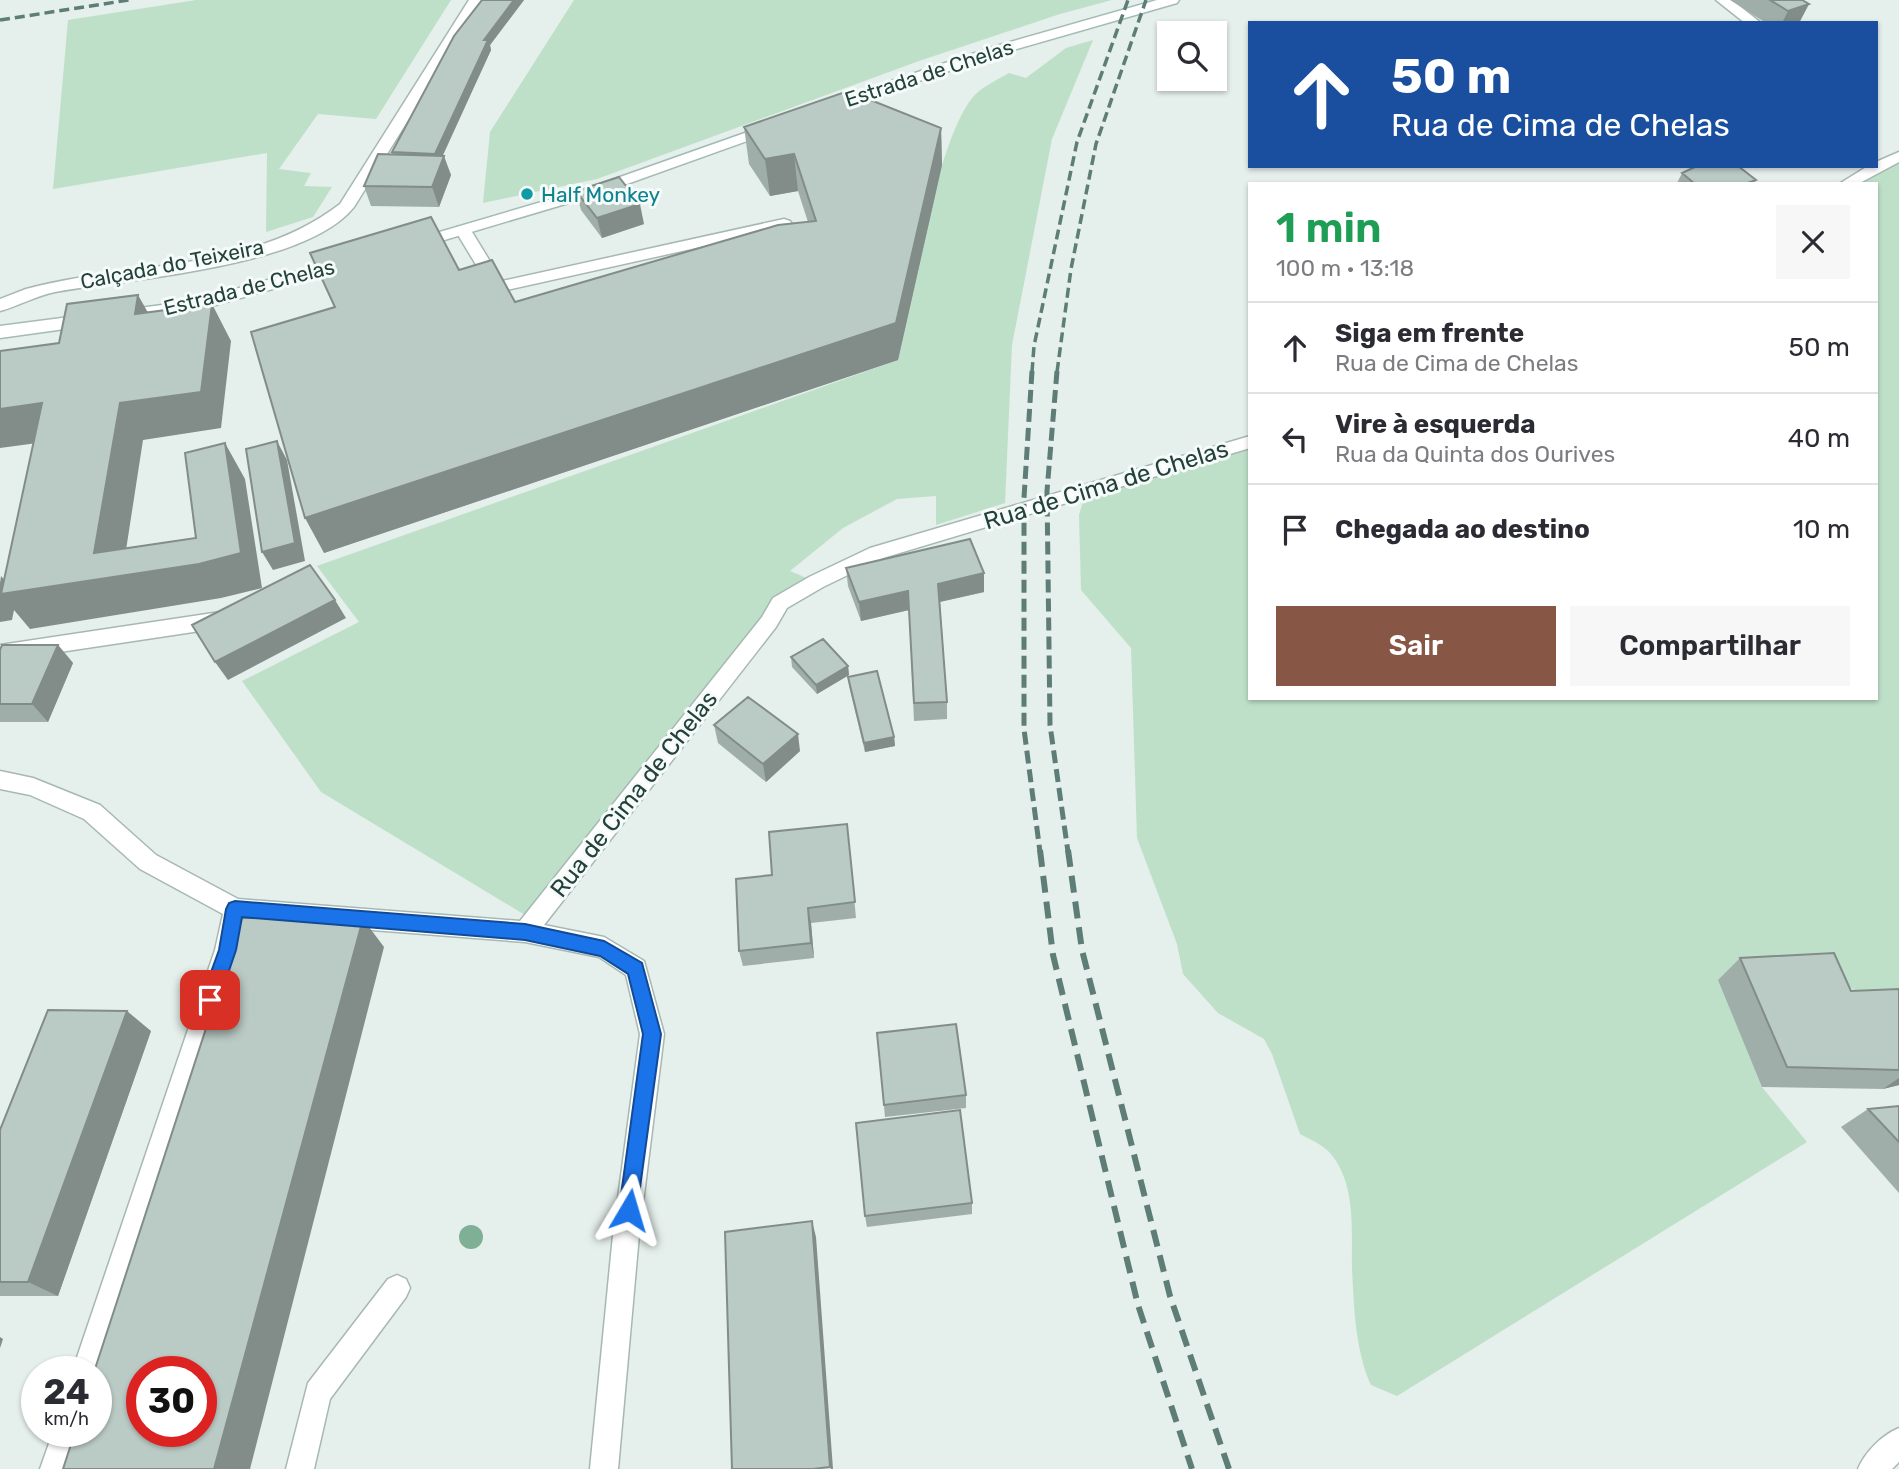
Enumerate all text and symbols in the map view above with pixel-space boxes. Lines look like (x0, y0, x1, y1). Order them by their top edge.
map controls (1157, 21, 1227, 91)
button: search (1157, 21, 1227, 91)
street label: Estrada de Chelas (842, 34, 1016, 112)
text: 50 m (1391, 47, 1511, 105)
icon: ahead (1276, 49, 1367, 140)
text: Rua de Cima de Chelas (1391, 106, 1730, 144)
place label: Half Monkey (541, 182, 661, 207)
marker: Half Monkey (519, 186, 535, 202)
text: 1 min (1276, 203, 1382, 253)
button: close (1776, 205, 1850, 279)
street label: Calçada do Teixeira (78, 234, 266, 294)
street label: Estrada de Chelas (161, 254, 337, 320)
text: 100 m · 13:18 (1276, 254, 1414, 282)
text: Siga em frente (1335, 318, 1524, 349)
icon: ahead (1276, 329, 1314, 367)
text: 50 m (1789, 332, 1850, 363)
text: Rua de Cima de Chelas (1335, 349, 1579, 377)
text: Vire à esquerda (1335, 409, 1536, 440)
icon: left (1276, 420, 1314, 458)
text: 40 m (1788, 423, 1850, 454)
street label: Rua de Cima de Chelas (980, 434, 1232, 536)
text: Rua da Quinta dos Ourives (1335, 440, 1615, 468)
icon: arrive (1276, 511, 1314, 549)
text: Chegada ao destino (1335, 514, 1590, 545)
text: 10 m (1793, 514, 1850, 545)
button: Sair (1276, 606, 1556, 686)
button: Compartilhar (1570, 606, 1850, 686)
street label: Rua de Cima de Chelas (545, 685, 723, 903)
pin (180, 970, 240, 1030)
icon: arrive (191, 981, 229, 1019)
position arrow (592, 1173, 666, 1247)
speed limit sign: 30 (126, 1356, 217, 1447)
text: 24 (43, 1371, 90, 1413)
text: km/h (44, 1408, 89, 1430)

